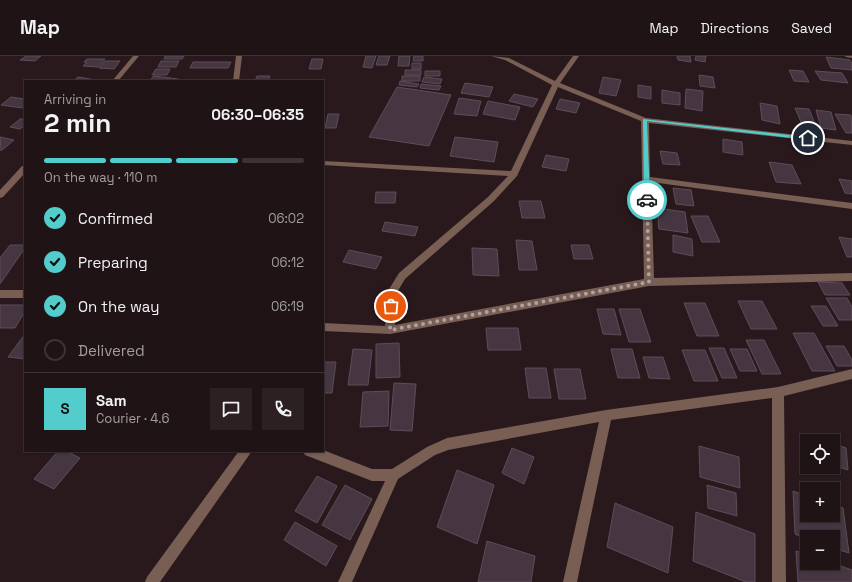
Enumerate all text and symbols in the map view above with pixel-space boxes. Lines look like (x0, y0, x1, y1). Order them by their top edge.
text: Map (20, 15, 60, 40)
text: Map (649, 19, 679, 37)
text: Directions (701, 19, 769, 37)
text: Saved (791, 19, 832, 37)
text: Arriving in (44, 91, 106, 108)
text: 06:30–06:35 (211, 105, 304, 124)
text: 2 min (44, 106, 111, 140)
pin (791, 121, 825, 155)
icon: home (797, 127, 819, 149)
text: On the way · 110 m (44, 169, 157, 186)
courier (627, 180, 667, 220)
icon: car (636, 189, 658, 211)
icon: check (44, 207, 66, 229)
text: Confirmed (78, 209, 153, 228)
text: 06:02 (268, 210, 304, 227)
icon: check (44, 251, 66, 273)
text: Preparing (78, 253, 148, 272)
text: 06:12 (271, 254, 304, 271)
pin (374, 289, 408, 323)
icon: check (44, 295, 66, 317)
icon: bag (380, 295, 402, 317)
text: On the way (78, 297, 159, 316)
text: 06:19 (271, 298, 304, 315)
text: Delivered (78, 341, 145, 360)
button: chat (210, 388, 252, 430)
button: phone (262, 388, 304, 430)
text: Sam (96, 391, 127, 410)
text: S (60, 399, 70, 418)
text: Courier · 4.6 (96, 410, 169, 427)
map controls (800, 434, 840, 570)
button: locate (800, 434, 840, 474)
button: + (800, 482, 840, 522)
button: − (800, 530, 840, 570)

